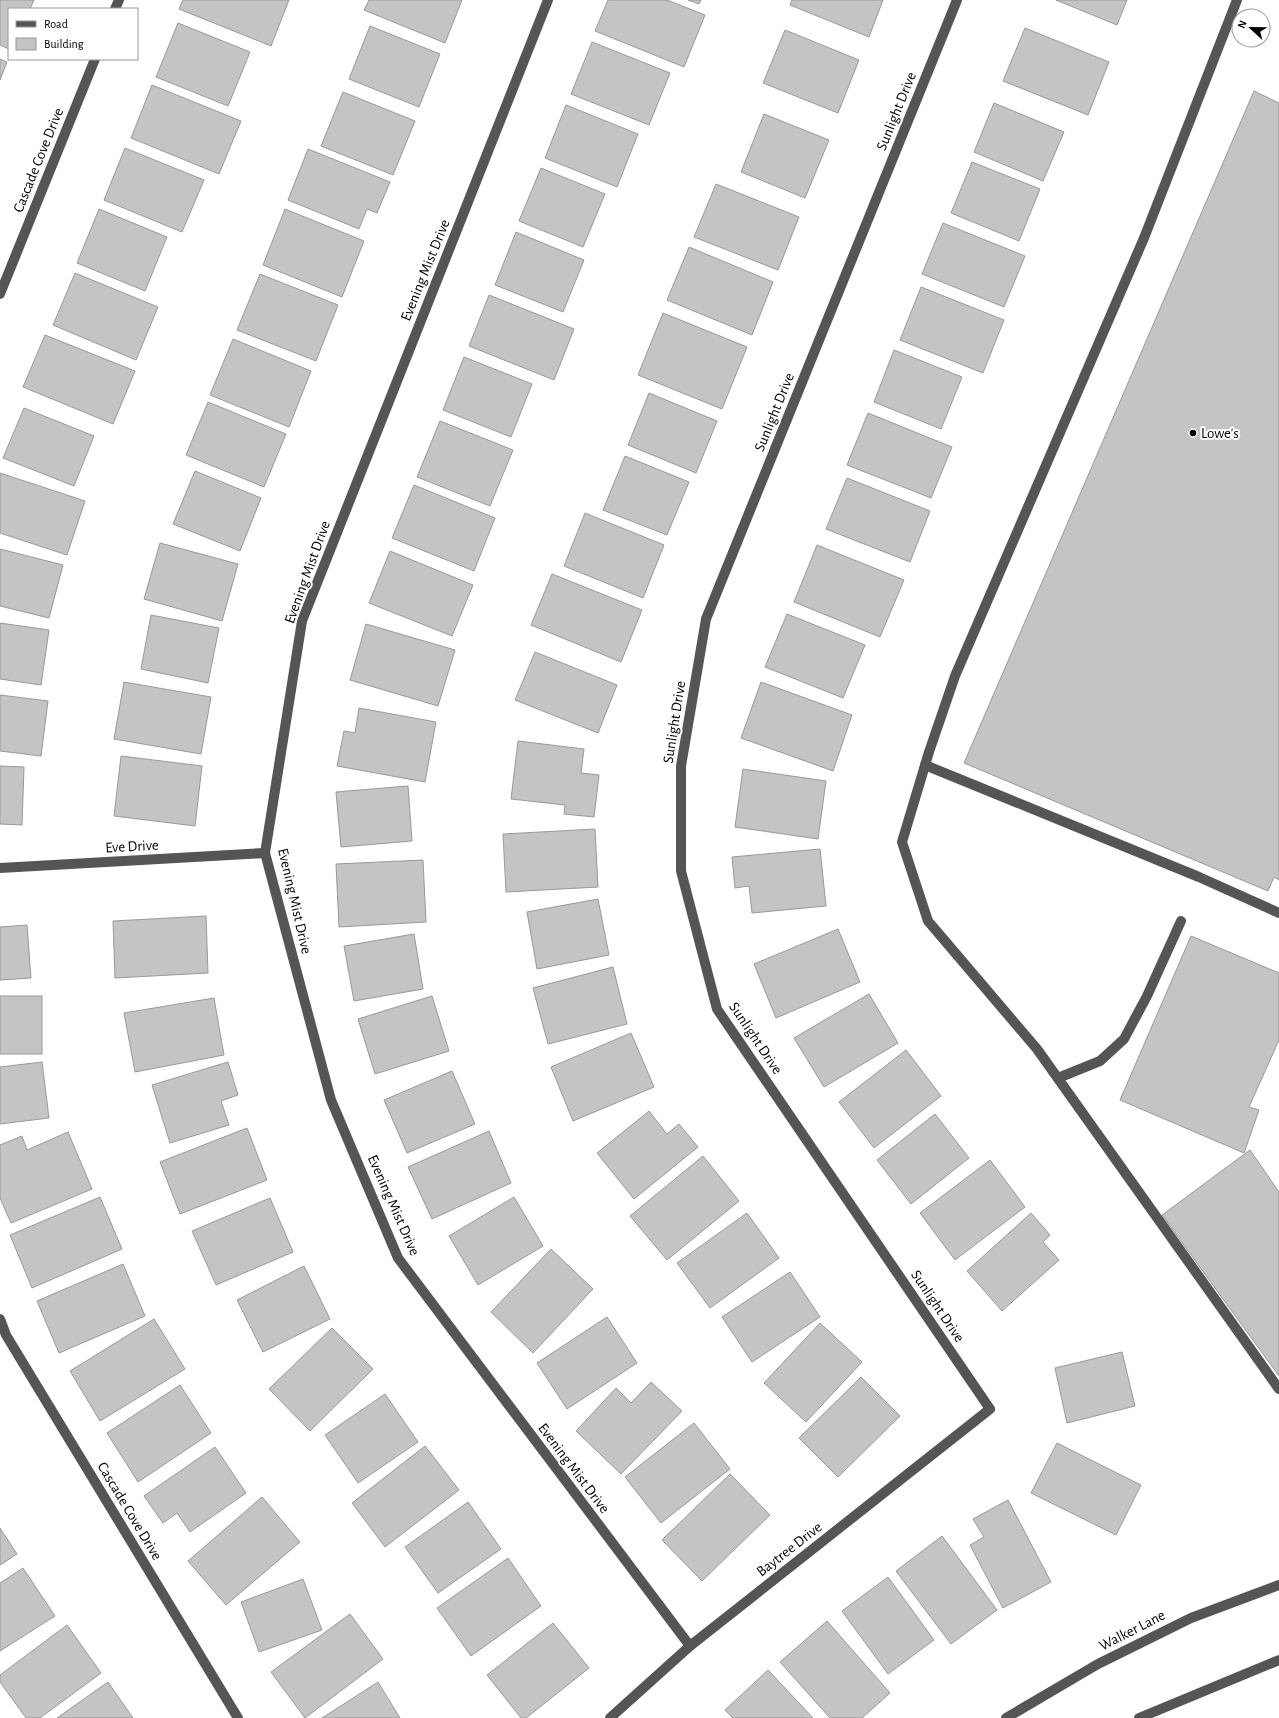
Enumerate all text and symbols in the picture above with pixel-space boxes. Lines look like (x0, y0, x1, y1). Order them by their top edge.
legend (8, 8, 138, 60)
north arrow (1231, 8, 1271, 48)
text: Road (44, 18, 68, 30)
text: N (1236, 19, 1249, 30)
text: Building (44, 38, 84, 50)
street label: Sunlight Drive (874, 70, 919, 153)
street label: Cascade Cove Drive (11, 106, 66, 215)
street label: Evening Mist Drive (398, 217, 453, 323)
street label: Sunlight Drive (752, 371, 797, 454)
place label: Lowe's (1201, 426, 1239, 441)
marker: Lowe's (1188, 428, 1198, 438)
street label: Evening Mist Drive (282, 519, 333, 626)
street label: Sunlight Drive (661, 680, 688, 764)
street label: Eve Drive (105, 838, 159, 855)
street label: Evening Mist Drive (275, 847, 314, 956)
street label: Sunlight Drive (726, 1000, 785, 1077)
street label: Evening Mist Drive (365, 1153, 422, 1258)
street label: Sunlight Drive (908, 1268, 967, 1345)
street label: Evening Mist Drive (535, 1421, 612, 1516)
street label: Cascade Cove Drive (94, 1460, 165, 1563)
street label: Baytree Drive (754, 1519, 825, 1579)
street label: Walker Lane (1097, 1607, 1168, 1653)

